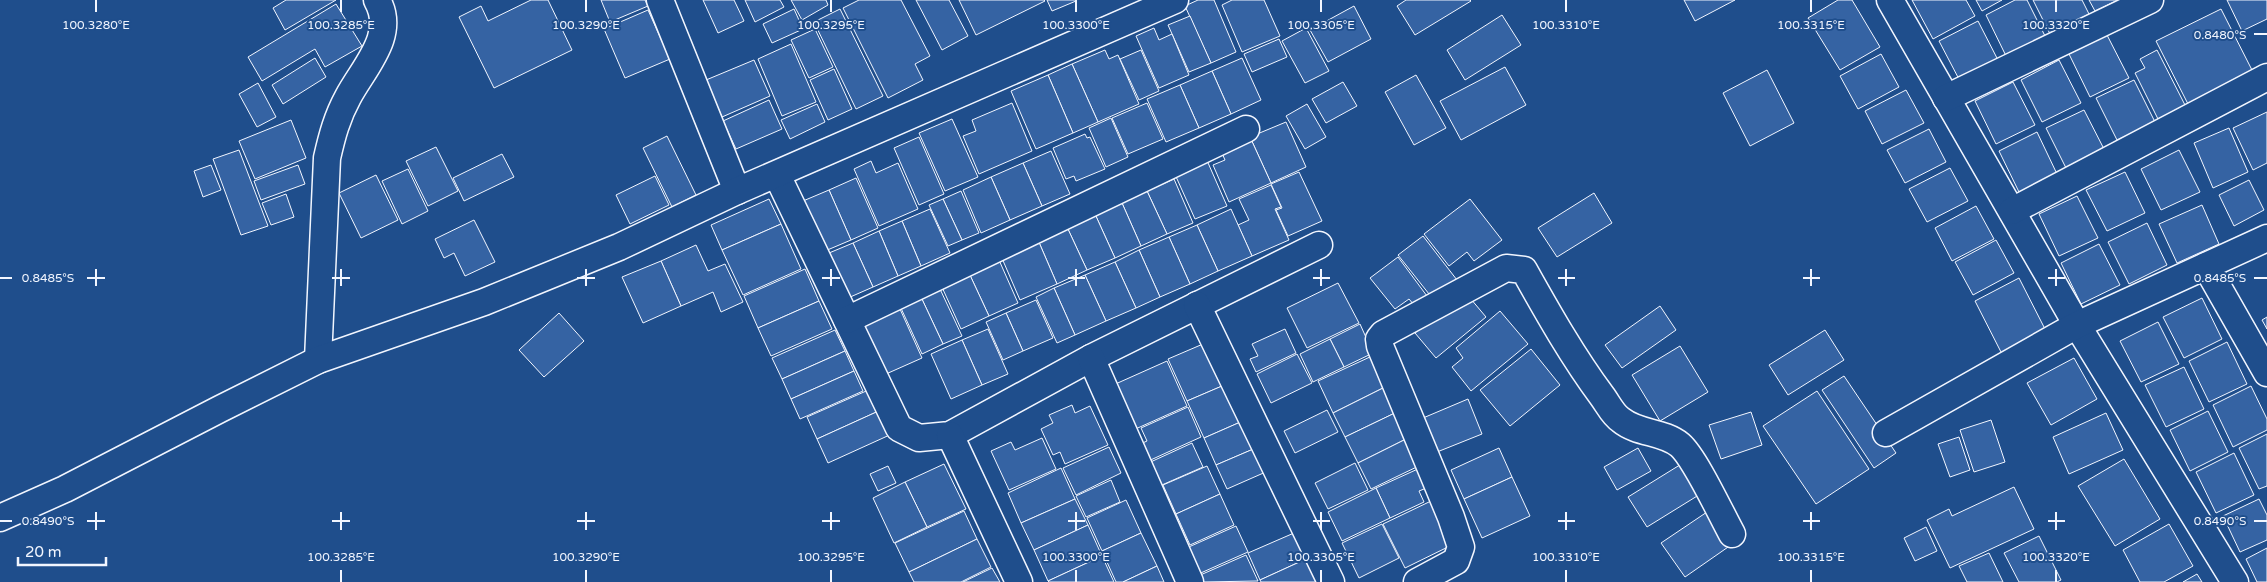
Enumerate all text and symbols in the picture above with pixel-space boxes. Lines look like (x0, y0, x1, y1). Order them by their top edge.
text: 100.3280°E (62, 18, 130, 32)
text: 100.3285°E (307, 18, 375, 32)
text: 100.3290°E (552, 18, 620, 32)
text: 100.3295°E (797, 18, 865, 32)
text: 100.3300°E (1042, 18, 1110, 32)
text: 100.3305°E (1287, 18, 1355, 32)
text: 100.3310°E (1532, 18, 1600, 32)
text: 100.3315°E (1777, 18, 1845, 32)
text: 100.3320°E (2022, 18, 2090, 32)
text: 0.8480°S (2194, 28, 2246, 42)
text: 0.8485°S (22, 271, 74, 285)
text: 0.8485°S (2194, 271, 2246, 285)
text: 0.8490°S (22, 514, 74, 528)
text: 0.8490°S (2194, 514, 2246, 528)
scale bar (18, 534, 105, 566)
text: 20 m (25, 543, 62, 561)
text: 100.3285°E (307, 550, 375, 564)
text: 100.3290°E (552, 550, 620, 564)
text: 100.3295°E (797, 550, 865, 564)
text: 100.3300°E (1042, 550, 1110, 564)
text: 100.3305°E (1287, 550, 1355, 564)
text: 100.3310°E (1532, 550, 1600, 564)
text: 100.3315°E (1777, 550, 1845, 564)
text: 100.3320°E (2022, 550, 2090, 564)

